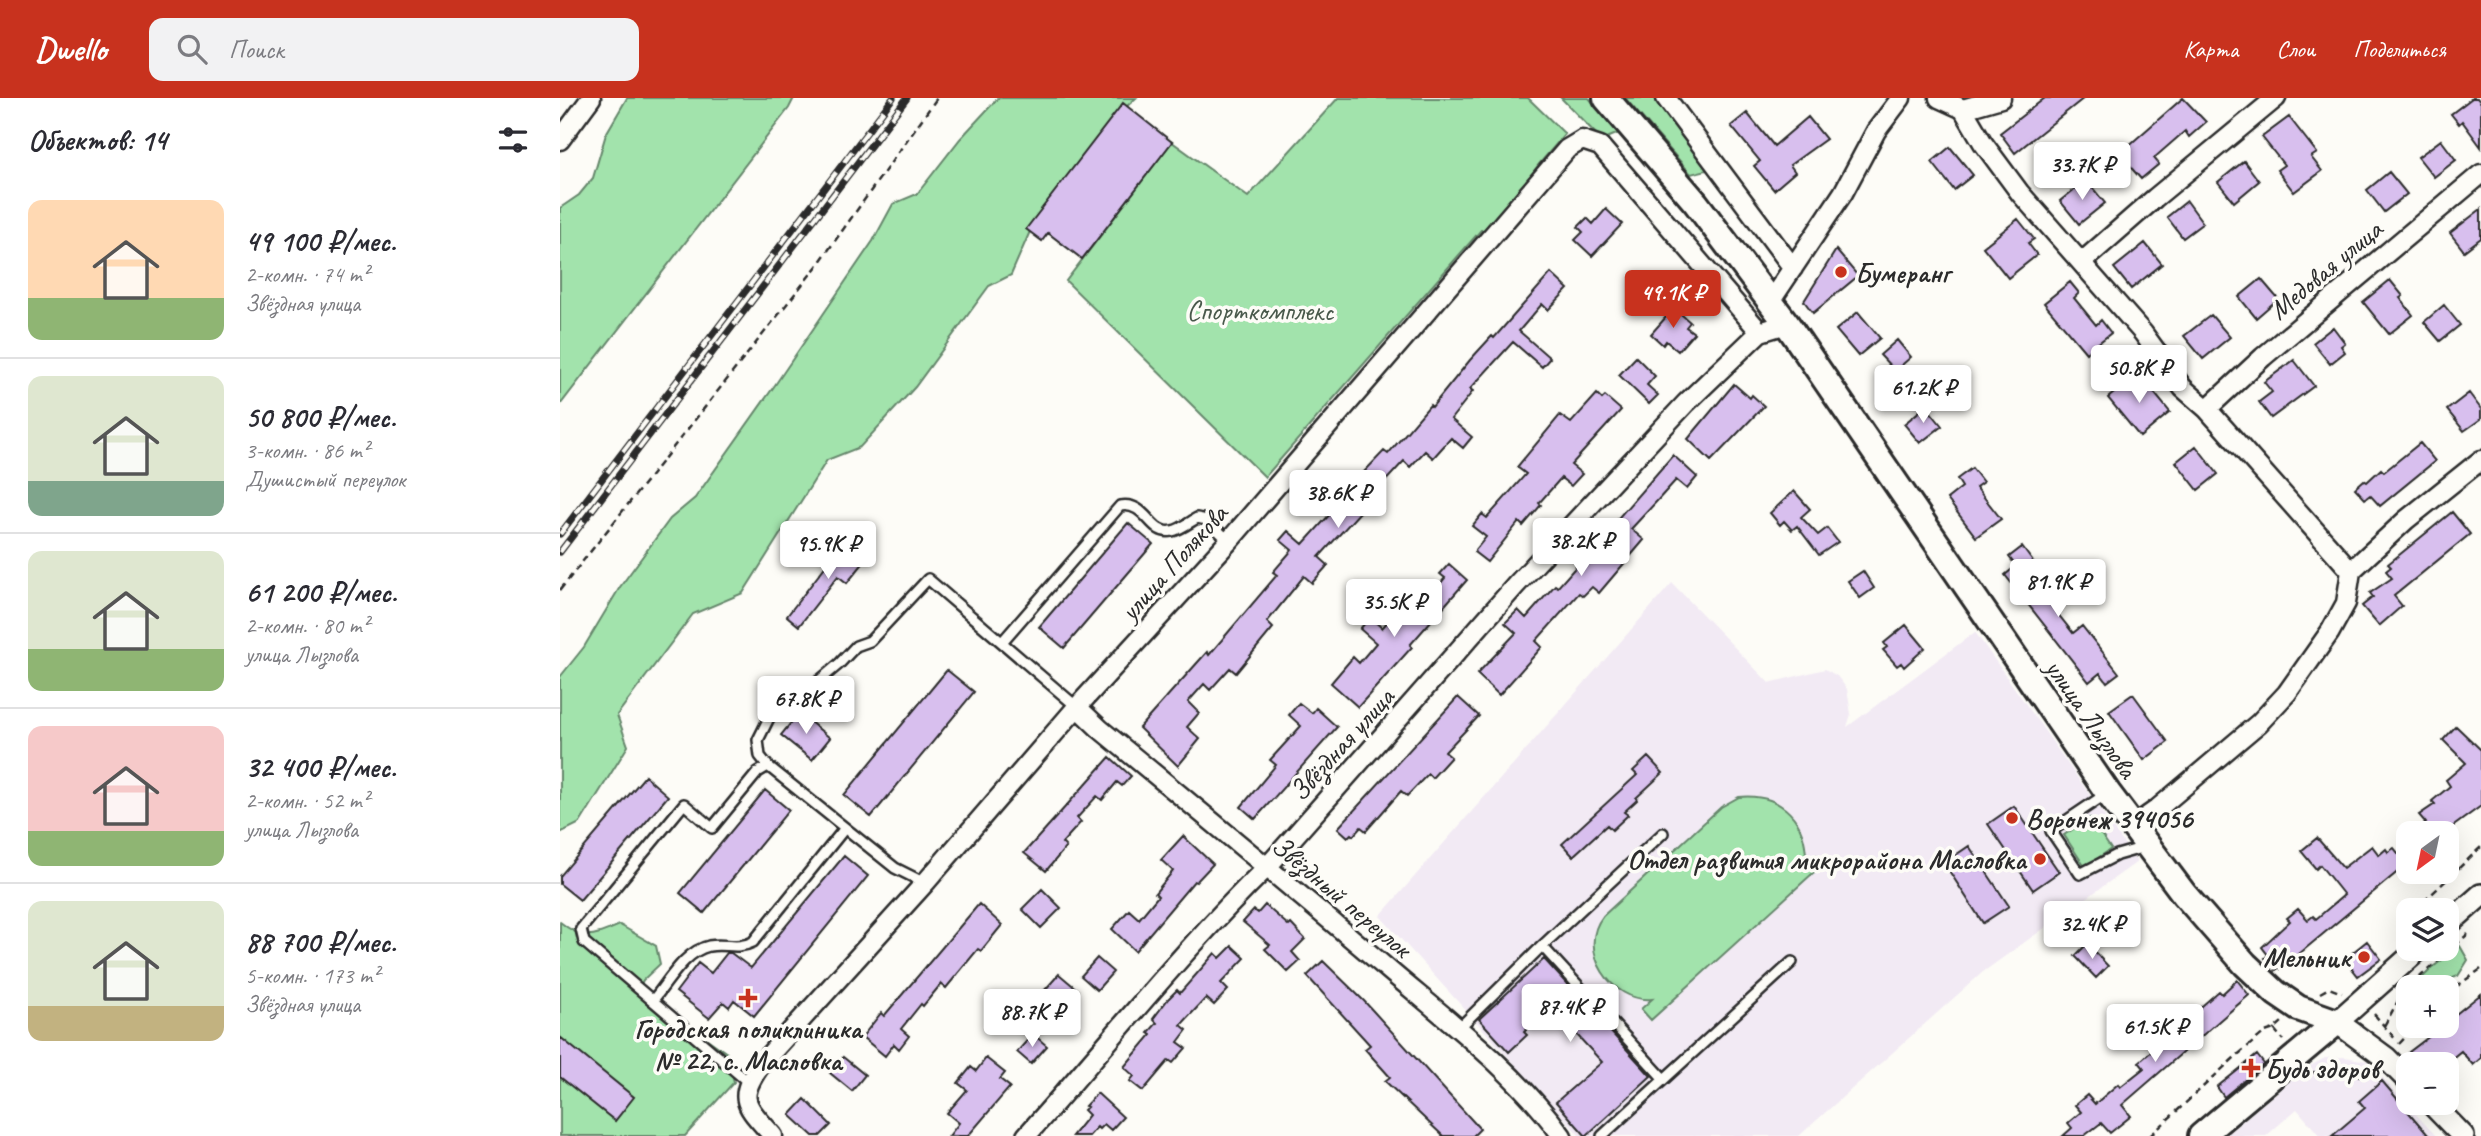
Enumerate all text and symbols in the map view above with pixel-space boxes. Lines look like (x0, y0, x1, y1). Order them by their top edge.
search box (149, 18, 639, 81)
text: Dwello (35, 28, 107, 70)
icon: search (173, 30, 211, 68)
text: Поиск (229, 33, 284, 66)
text: Карта (2184, 34, 2238, 64)
text: Слои (2276, 34, 2315, 64)
text: Поделиться (2353, 34, 2446, 64)
text: Объектов: 14 (28, 121, 167, 159)
icon: filters (494, 121, 532, 159)
pin: 33.7K ₽ (2017, 142, 2147, 202)
text: 33.7K ₽ (2050, 150, 2114, 179)
street label: Медовая улица (2261, 211, 2391, 327)
text: 49 100 ₽/мес. (245, 222, 396, 260)
icon: home (84, 228, 168, 312)
place label: Бумеранг (1855, 255, 1954, 290)
text: 2-комн. · 74 m² (245, 260, 369, 289)
marker: Бумеранг (1833, 264, 1849, 280)
pin: 49.1K ₽ (1608, 271, 1738, 330)
text: 49.1K ₽ (1641, 278, 1705, 307)
text: Звёздная улица (245, 289, 360, 318)
park label: Спорткомплекс (1186, 293, 1335, 328)
pin: 50.8K ₽ (2074, 345, 2204, 405)
text: 50.8K ₽ (2107, 353, 2171, 382)
pin: 61.2K ₽ (1858, 366, 1988, 425)
text: 61.2K ₽ (1890, 373, 1956, 402)
text: 50 800 ₽/мес. (245, 398, 396, 436)
icon: home (84, 404, 168, 488)
text: 3-комн. · 86 m² (245, 436, 369, 465)
text: Душистый переулок (245, 465, 405, 494)
pin: 38.6K ₽ (1273, 470, 1403, 530)
text: 38.6K ₽ (1305, 478, 1371, 507)
street label: улица Полякова (1111, 495, 1236, 629)
pin: 38.2K ₽ (1516, 518, 1646, 578)
pin: 95.9K ₽ (763, 522, 893, 581)
text: 38.2K ₽ (1549, 526, 1613, 555)
text: 95.9K ₽ (796, 529, 860, 558)
pin: 81.9K ₽ (1993, 560, 2123, 619)
text: 81.9K ₽ (2026, 567, 2090, 596)
text: 61 200 ₽/мес. (245, 573, 397, 611)
icon: home (84, 579, 168, 663)
pin: 35.5K ₽ (1329, 580, 1459, 639)
text: 35.5K ₽ (1362, 587, 1426, 616)
text: 2-комн. · 80 m² (245, 611, 369, 640)
text: улица Лызлова (245, 640, 358, 669)
street label: улица Лызлова (2036, 650, 2146, 787)
pin: 67.8K ₽ (741, 676, 871, 736)
street label: Звёздная улица (1281, 679, 1403, 809)
text: 67.8K ₽ (773, 684, 839, 713)
text: 32 400 ₽/мес. (245, 748, 396, 786)
icon: home (84, 754, 168, 838)
text: 2-комн. · 52 m² (245, 786, 369, 815)
place label: Воронеж 394056 (2026, 801, 2194, 836)
marker: Воронеж 394056 (2004, 810, 2020, 826)
text: улица Лызлова (245, 815, 358, 844)
north arrow (2396, 821, 2459, 884)
map controls (2396, 821, 2459, 1115)
street label: Звёздный переулок (1264, 828, 1421, 967)
place label: Отдел развития микрорайона Масловка (1627, 842, 2028, 878)
marker: Отдел развития микрорайона Масловка (2032, 851, 2048, 867)
button: layers (2396, 898, 2459, 961)
pin: 32.4K ₽ (2027, 902, 2157, 961)
text: 32.4K ₽ (2060, 909, 2124, 938)
text: 88 700 ₽/мес. (245, 923, 396, 961)
icon: home (84, 929, 168, 1013)
place label: Мельник (2263, 940, 2353, 975)
marker: Мельник (2356, 949, 2372, 965)
text: 5-комн. · 173 m² (245, 961, 379, 990)
button: + (2396, 975, 2459, 1038)
pin: 87.4K ₽ (1505, 984, 1635, 1044)
marker: Городская поликлиника № 22, с. Масловка (738, 988, 758, 1008)
text: Звёздная улица (245, 990, 360, 1019)
pin: 88.7K ₽ (967, 990, 1097, 1049)
text: 87.4K ₽ (1538, 992, 1602, 1021)
text: 88.7K ₽ (1000, 997, 1064, 1026)
pin: 61.5K ₽ (2090, 1004, 2220, 1064)
place label: Городская поликлиника № 22, с. Масловка (635, 1011, 864, 1078)
text: 61.5K ₽ (2123, 1012, 2187, 1041)
place label: Будь здоров (2265, 1051, 2384, 1086)
button: − (2396, 1052, 2459, 1115)
marker: Будь здоров (2243, 1060, 2259, 1076)

